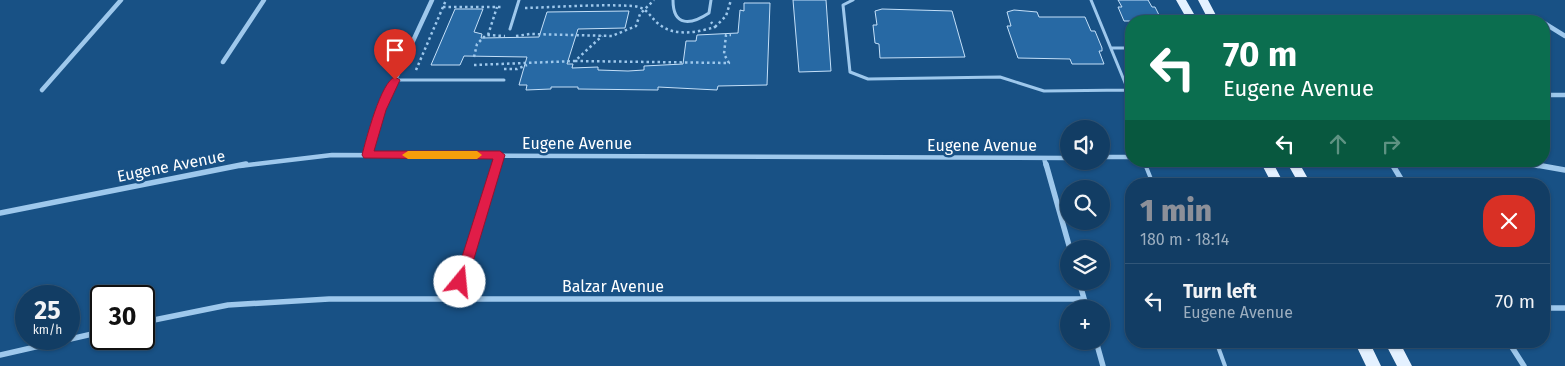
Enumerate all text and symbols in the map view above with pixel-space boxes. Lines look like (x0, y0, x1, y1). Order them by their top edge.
pin (374, 29, 416, 80)
text: 70 m (1223, 33, 1297, 75)
icon: left (1140, 35, 1205, 100)
icon: arrive (381, 36, 409, 64)
text: Eugene Avenue (1223, 75, 1374, 102)
map controls (1060, 120, 1110, 350)
button: sound (1060, 120, 1110, 170)
icon: left (1271, 130, 1299, 158)
icon: ahead (1324, 130, 1352, 158)
icon: right (1377, 130, 1405, 158)
street label: Eugene Avenue (522, 134, 632, 153)
street label: Eugene Avenue (927, 136, 1037, 155)
street label: Eugene Avenue (115, 146, 227, 186)
button: search (1060, 180, 1110, 230)
text: 1 min (1140, 193, 1212, 229)
button: close (1483, 195, 1535, 247)
text: 180 m · 18:14 (1140, 230, 1229, 249)
button: layers (1060, 240, 1110, 290)
position arrow (433, 255, 485, 307)
street label: Balzar Avenue (562, 277, 664, 296)
text: Turn left (1183, 280, 1257, 303)
speed limit sign: 30 (90, 285, 155, 350)
icon: left (1140, 287, 1168, 315)
text: 70 m (1495, 290, 1535, 313)
text: 25 (34, 296, 61, 326)
button: + (1060, 300, 1110, 350)
text: Eugene Avenue (1183, 303, 1293, 322)
text: km/h (33, 323, 62, 337)

